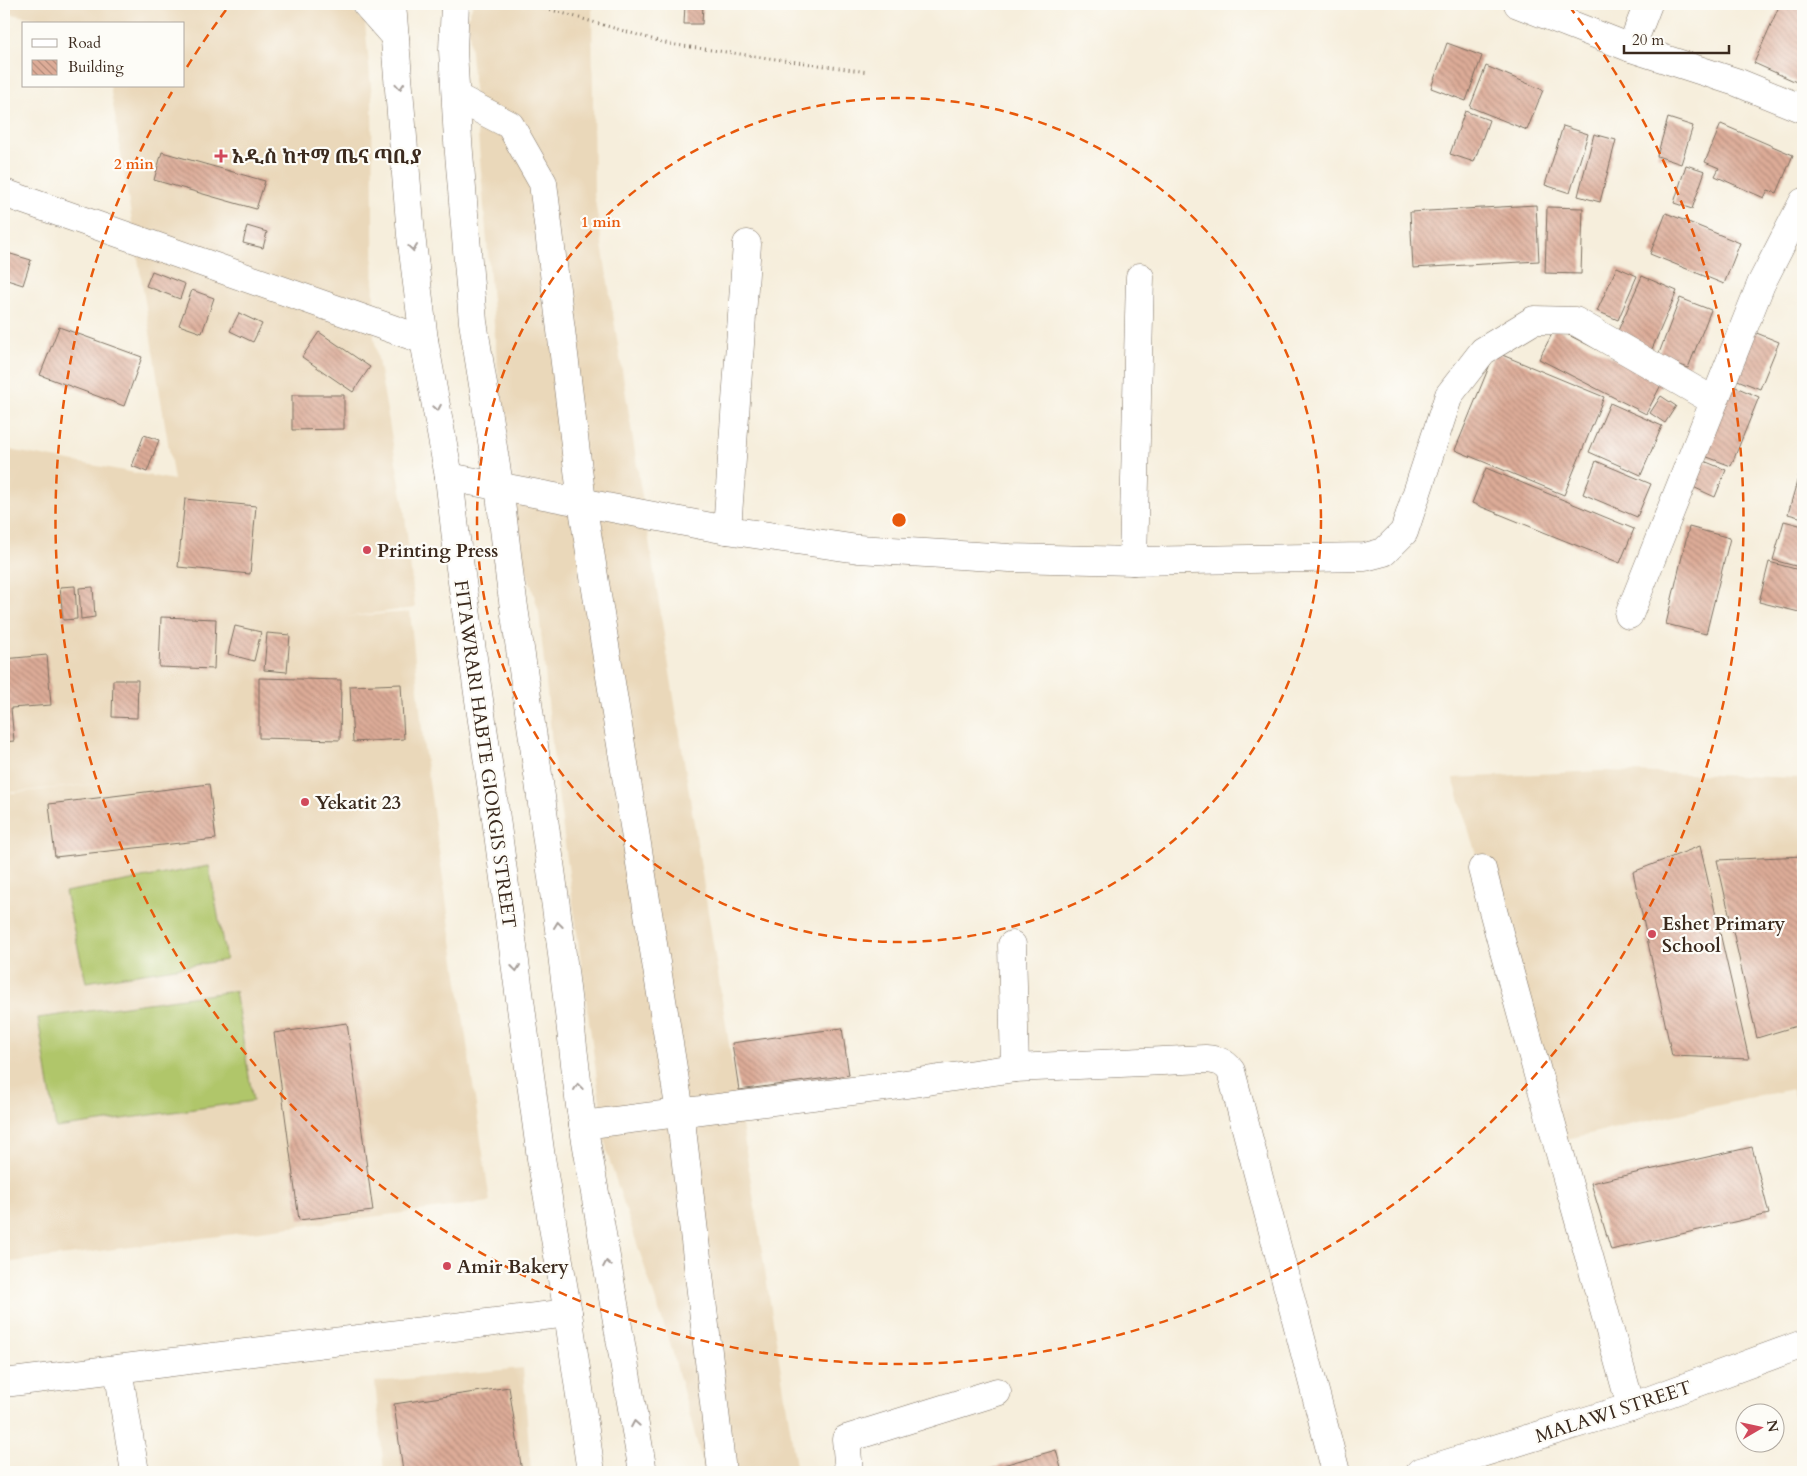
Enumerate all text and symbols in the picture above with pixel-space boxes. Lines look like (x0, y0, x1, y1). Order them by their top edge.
legend (22, 22, 185, 88)
scale bar (1624, 22, 1730, 54)
text: 20 m (1632, 30, 1664, 50)
text: Road (68, 33, 101, 53)
text: Building (68, 57, 124, 77)
one-way arrow (394, 82, 405, 90)
place label: አዲስ ከተማ ጤና ጣቢያ (232, 144, 422, 170)
marker: አዲስ ከተማ ጤና ጣቢያ (214, 149, 228, 163)
text: 2 min (114, 154, 154, 174)
text: 1 min (581, 212, 621, 232)
one-way arrow (407, 244, 418, 252)
one-way arrow (431, 404, 441, 413)
centre of rings (890, 511, 908, 529)
place label: Printing Press (377, 538, 498, 564)
marker: Printing Press (361, 544, 373, 556)
street label: FITAWRARI HABTE GIORGIS STREET (448, 578, 522, 930)
place label: Yekatit 23 (315, 790, 401, 816)
marker: Yekatit 23 (299, 796, 311, 808)
place label: Eshet Primary School (1662, 911, 1786, 959)
one-way arrow (554, 921, 564, 930)
marker: Eshet Primary School (1646, 928, 1658, 940)
one-way arrow (510, 964, 521, 972)
one-way arrow (573, 1082, 584, 1090)
place label: Amir Bakery (457, 1254, 569, 1280)
marker: Amir Bakery (441, 1260, 453, 1272)
one-way arrow (603, 1260, 613, 1268)
street label: MALAWI STREET (1532, 1374, 1695, 1450)
north arrow (1734, 1404, 1784, 1454)
text: N (1762, 1419, 1783, 1434)
one-way arrow (630, 1420, 640, 1429)

